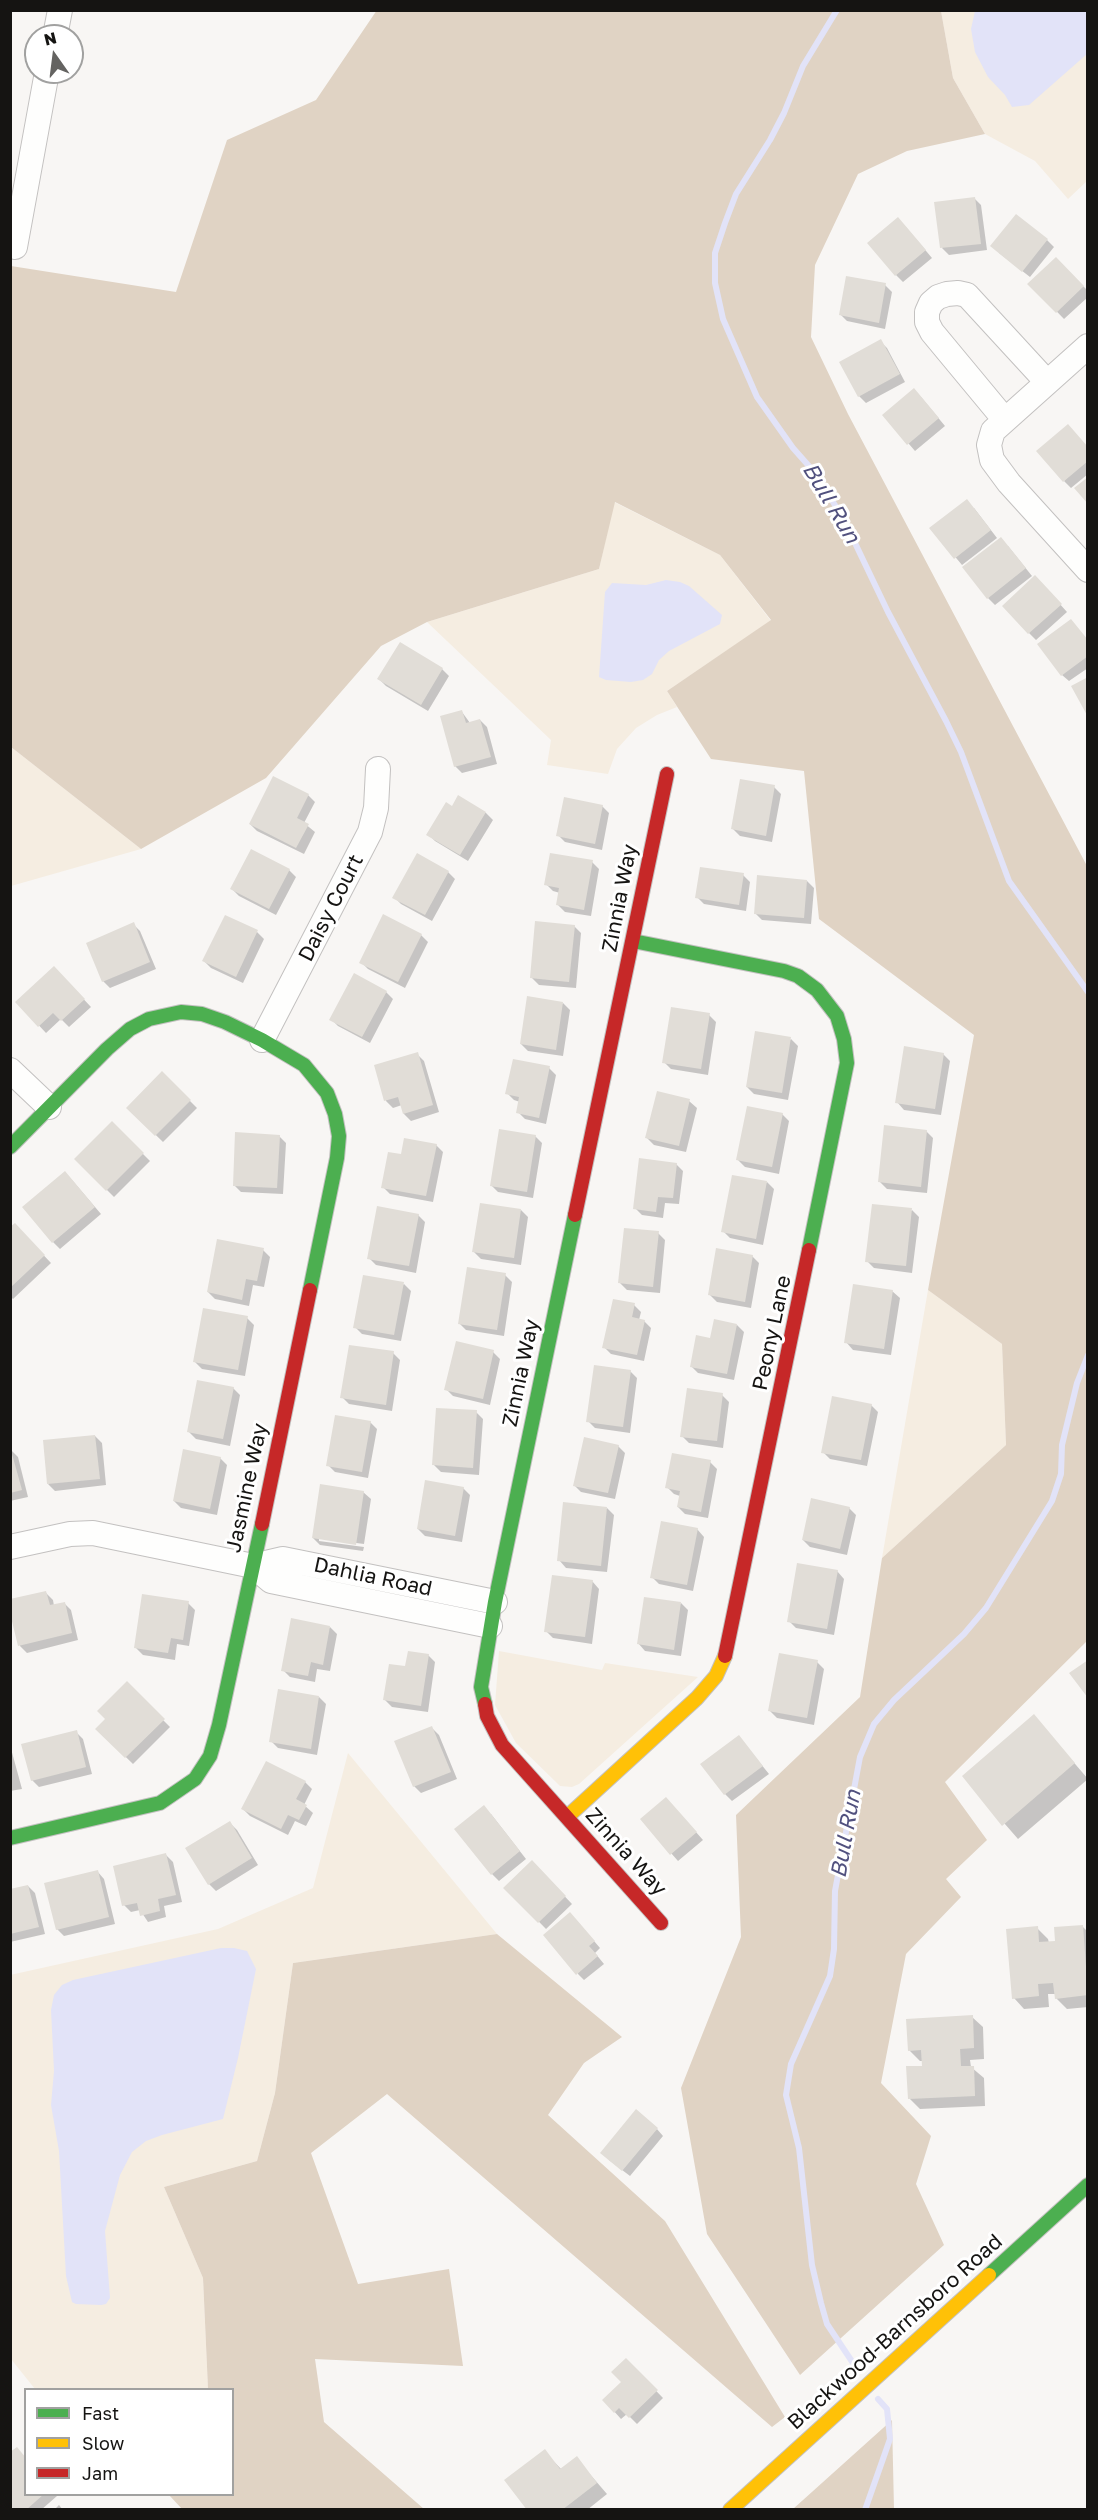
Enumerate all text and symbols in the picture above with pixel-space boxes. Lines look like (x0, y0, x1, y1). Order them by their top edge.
north arrow (24, 24, 84, 84)
text: N (42, 27, 58, 50)
water label: Bull Run (797, 458, 865, 548)
street label: Zinnia Way (597, 842, 643, 954)
street label: Daisy Court (293, 850, 369, 966)
street label: Peony Lane (748, 1273, 796, 1393)
street label: Zinnia Way (497, 1317, 545, 1429)
street label: Jasmine Way (221, 1421, 273, 1555)
street label: Dahlia Road (311, 1552, 435, 1602)
water label: Bull Run (825, 1788, 867, 1880)
street label: Zinnia Way (580, 1803, 672, 1901)
street label: Blackwood-Barnsboro Road (783, 2229, 1007, 2435)
legend (24, 2388, 234, 2496)
text: Fast (82, 2402, 119, 2424)
text: Slow (82, 2432, 124, 2454)
text: Jam (82, 2462, 118, 2484)

